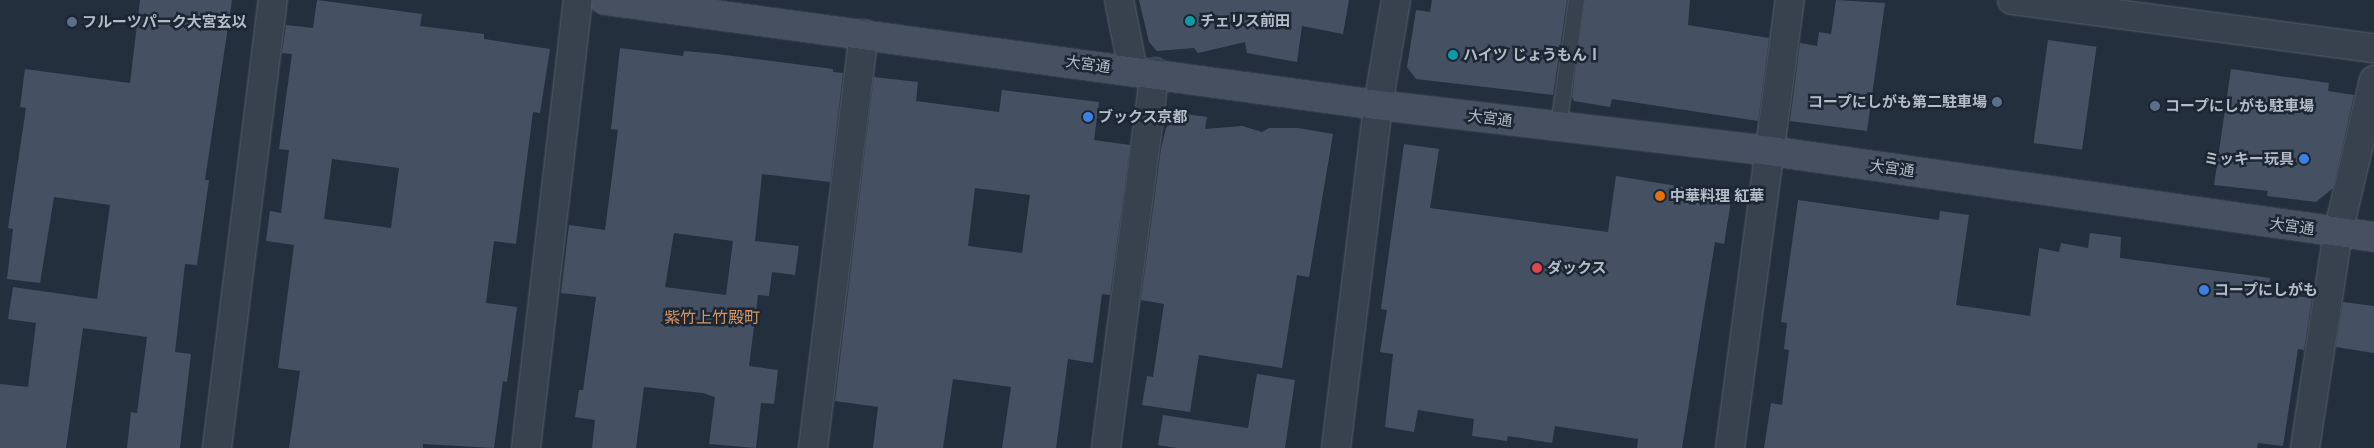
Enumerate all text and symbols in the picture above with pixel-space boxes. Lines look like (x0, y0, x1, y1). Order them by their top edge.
place label: チェリス前田 (1200, 12, 1290, 30)
place label: フルーツパーク大宮玄以 (82, 13, 247, 31)
marker: チェリス前田 (1184, 15, 1196, 27)
marker: フルーツパーク大宮玄以 (66, 16, 78, 28)
place label: ハイツ じょうもんⅠ (1463, 46, 1602, 64)
marker: ハイツ じょうもんⅠ (1447, 49, 1459, 61)
street label: 大宮通 (1064, 52, 1112, 76)
place label: コープにしがも第二駐車場 (1807, 93, 1987, 111)
marker: コープにしがも第二駐車場 (1991, 96, 2003, 108)
place label: コープにしがも駐車場 (2165, 97, 2315, 115)
marker: コープにしがも駐車場 (2149, 100, 2161, 112)
street label: 大宮通 (1467, 106, 1513, 130)
place label: ブックス京都 (1098, 108, 1188, 126)
marker: ブックス京都 (1082, 111, 1094, 123)
place label: ミッキー玩具 (2204, 150, 2294, 168)
marker: ミッキー玩具 (2298, 153, 2310, 165)
street label: 大宮通 (1868, 156, 1916, 180)
place label: 中華料理 紅華 (1670, 187, 1764, 205)
marker: 中華料理 紅華 (1654, 190, 1666, 202)
street label: 大宮通 (2268, 214, 2316, 238)
place label: ダックス (1547, 259, 1607, 277)
marker: ダックス (1531, 262, 1543, 274)
place label: コープにしがも (2214, 281, 2319, 299)
marker: コープにしがも (2198, 284, 2210, 296)
district label: 紫竹上竹殿町 (664, 307, 760, 327)

